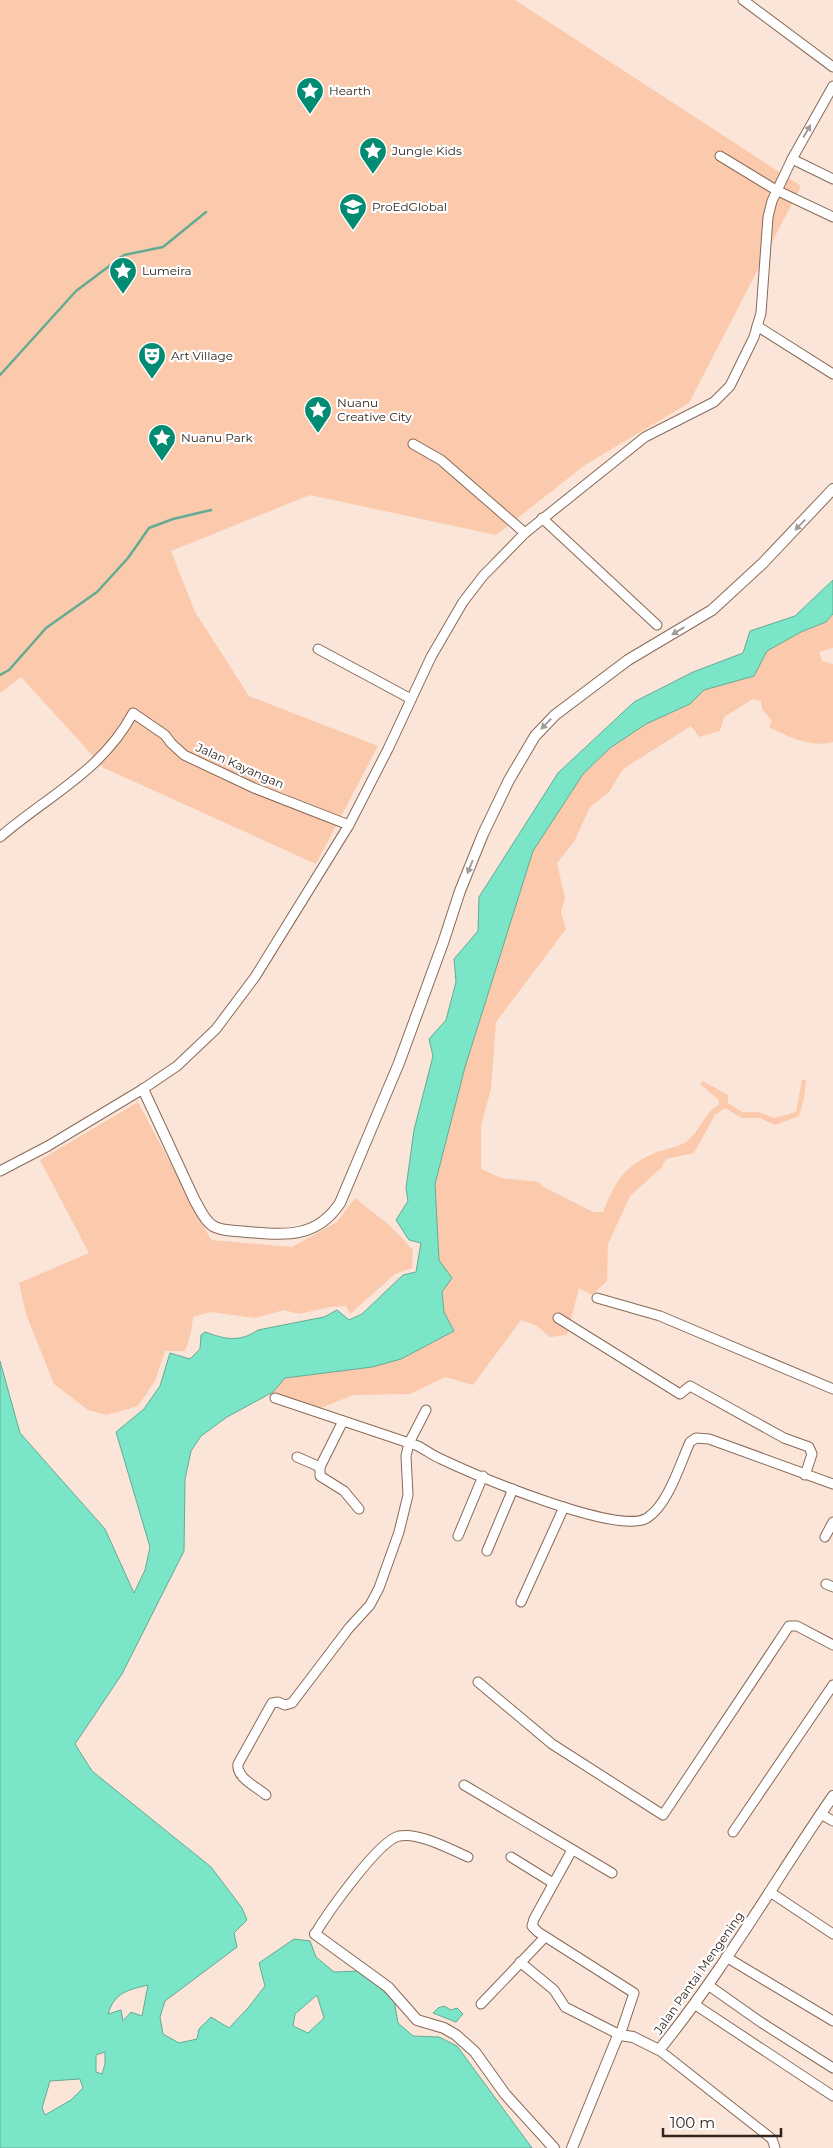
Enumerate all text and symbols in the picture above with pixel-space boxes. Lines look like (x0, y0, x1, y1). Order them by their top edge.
place icon: Hearth (295, 76, 325, 115)
place label: Hearth (329, 83, 371, 98)
one-way arrow (803, 125, 812, 138)
place icon: Jungle Kids (358, 136, 388, 175)
place label: Jungle Kids (391, 143, 462, 158)
school or university icon: ProEdGlobal (338, 192, 368, 231)
place label: ProEdGlobal (372, 199, 447, 214)
place icon: Lumeira (108, 256, 138, 295)
place label: Lumeira (142, 263, 192, 278)
theatre icon: Art Village (137, 341, 167, 380)
place label: Art Village (171, 348, 233, 363)
place icon: Nuanu Creative City (303, 395, 333, 434)
place label: Nuanu Creative City (337, 395, 412, 424)
place icon: Nuanu Park (147, 423, 177, 462)
place label: Nuanu Park (181, 430, 253, 445)
one-way arrow (794, 518, 806, 530)
one-way arrow (671, 626, 684, 635)
one-way arrow (540, 718, 552, 730)
street label: Jalan Kayangan (193, 739, 287, 792)
one-way arrow (466, 860, 474, 875)
street label: Jalan Pantai Mengening (650, 1908, 747, 2038)
scale bar (663, 2106, 780, 2138)
text: 100 m (670, 2113, 715, 2132)

